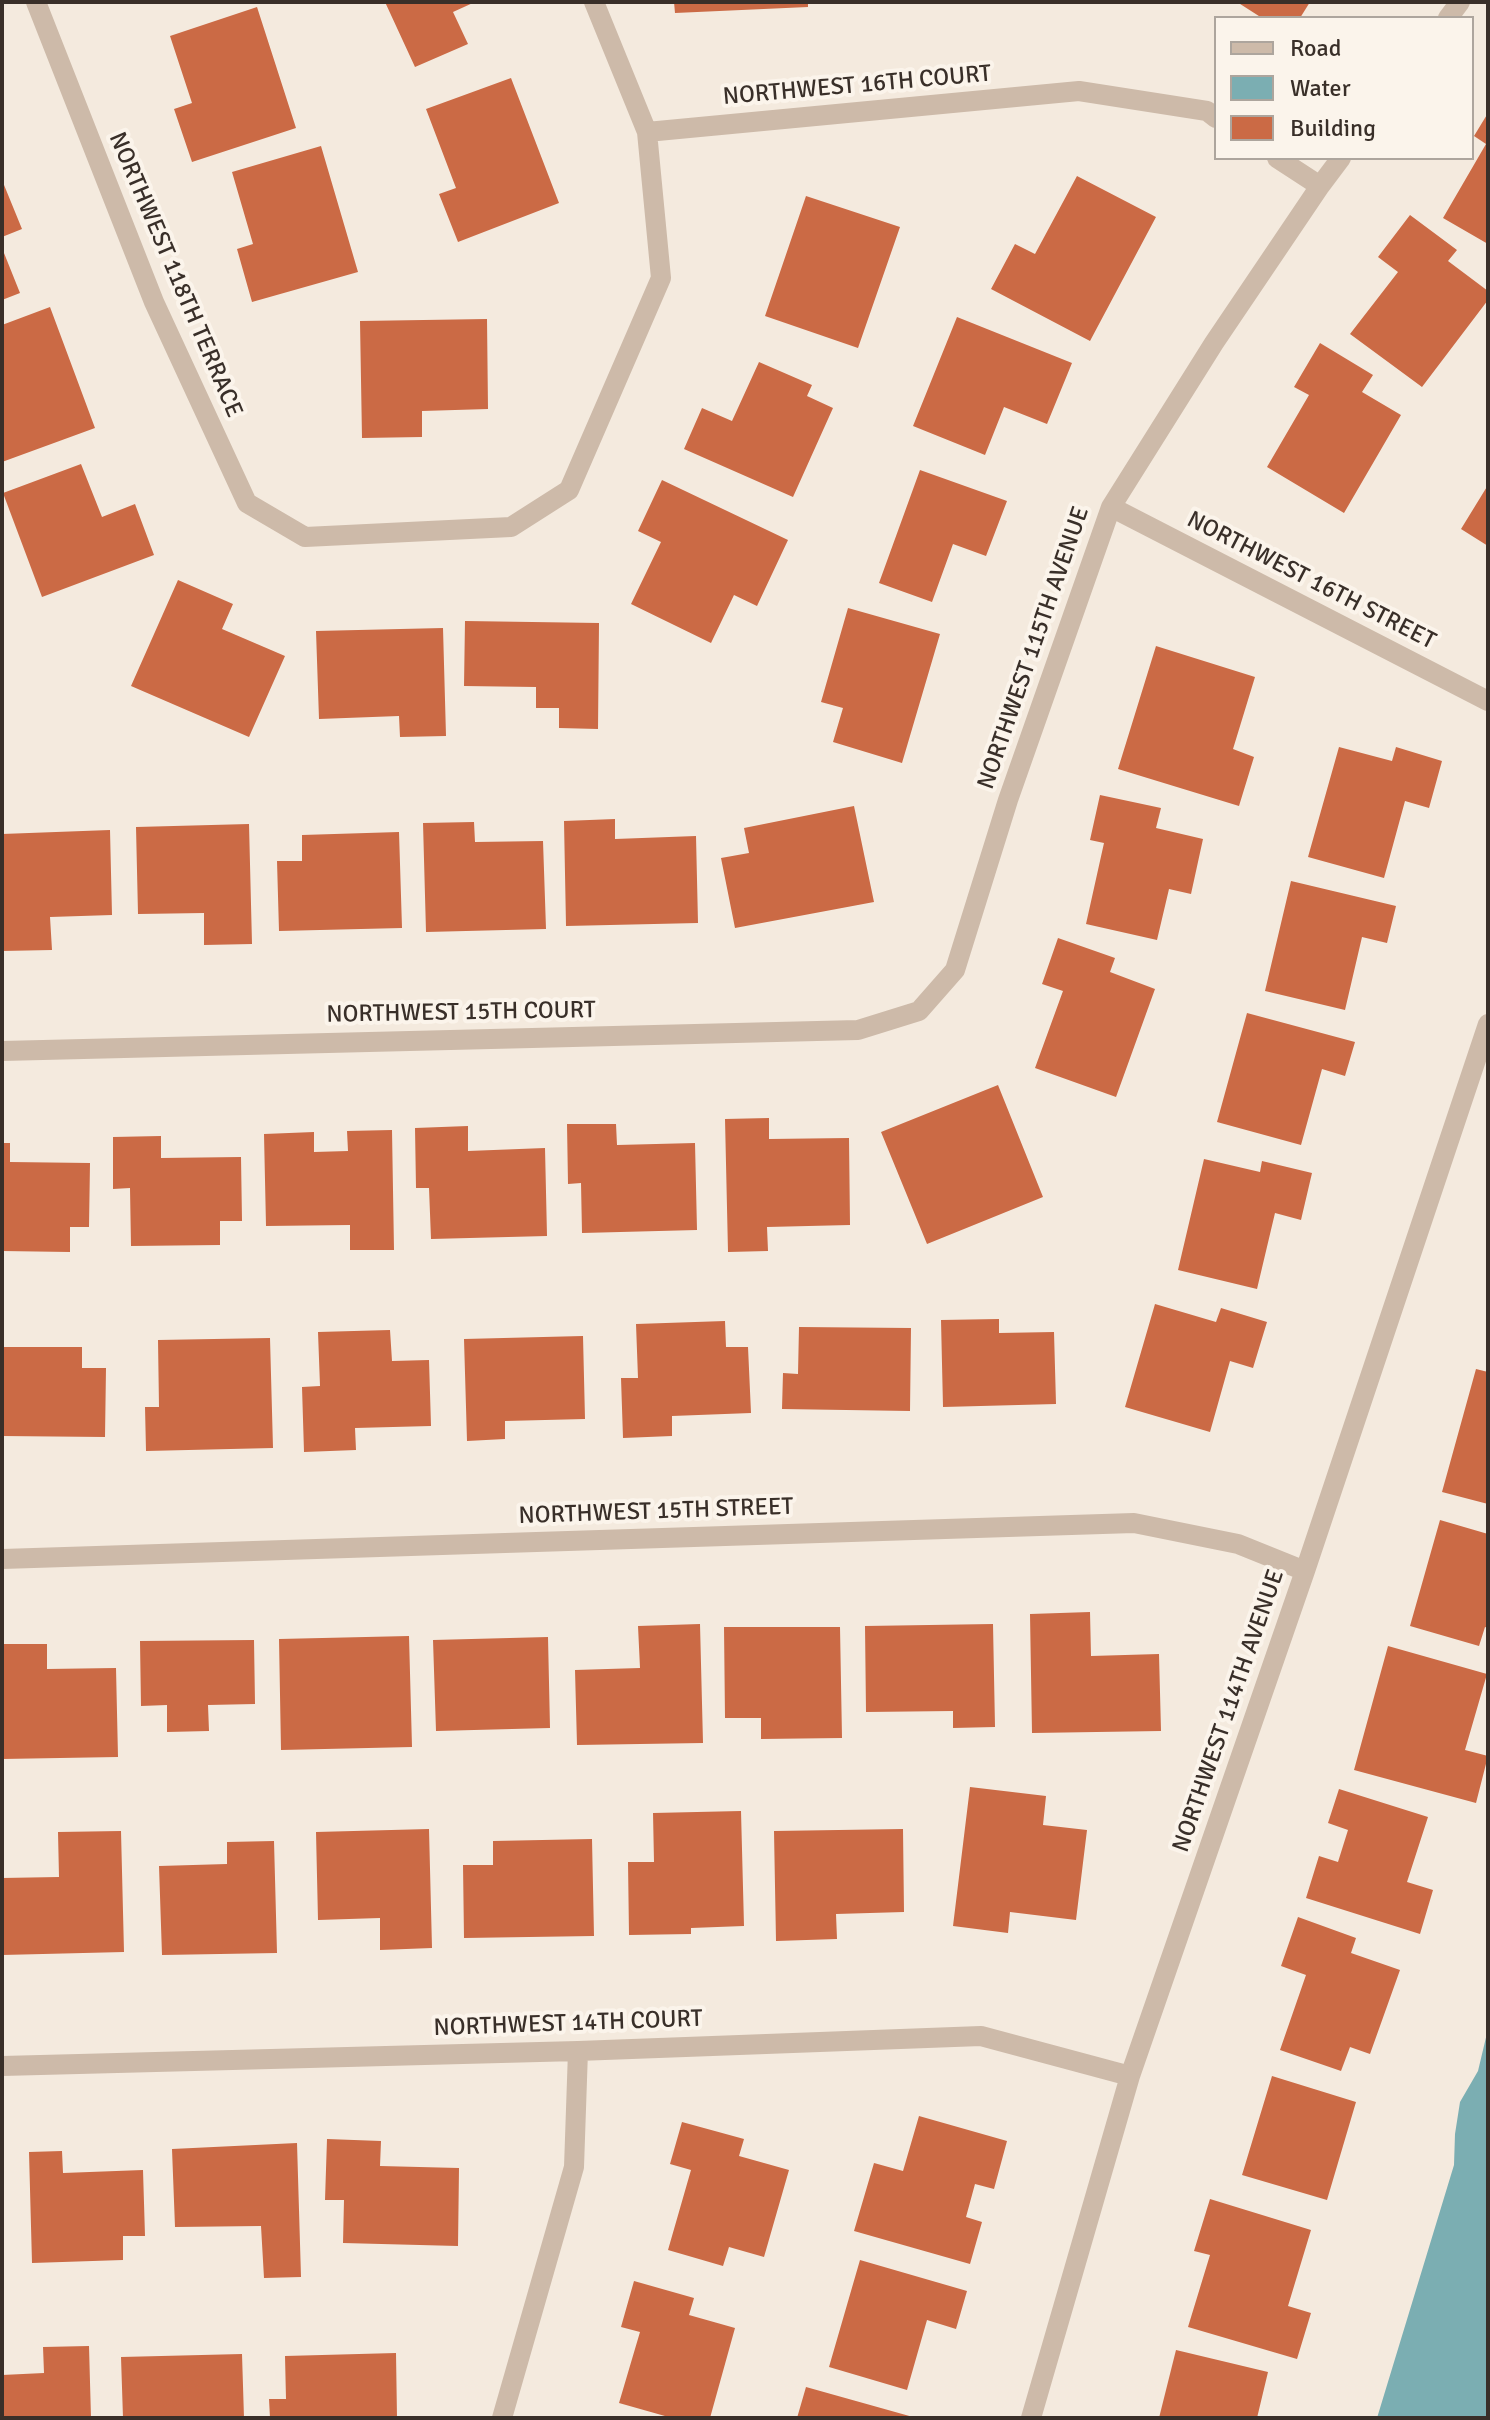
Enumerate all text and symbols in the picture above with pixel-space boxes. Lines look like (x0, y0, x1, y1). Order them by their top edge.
legend (1214, 16, 1474, 160)
text: Road (1290, 33, 1341, 63)
street label: NORTHWEST 16TH COURT (722, 60, 992, 112)
text: Water (1290, 73, 1350, 103)
text: Building (1290, 113, 1376, 143)
street label: NORTHWEST 118TH TERRACE (102, 128, 248, 422)
street label: NORTHWEST 115TH AVENUE (972, 503, 1096, 793)
street label: NORTHWEST 16TH STREET (1182, 506, 1440, 656)
street label: NORTHWEST 15TH COURT (326, 996, 596, 1030)
street label: NORTHWEST 15TH STREET (518, 1493, 794, 1531)
street label: NORTHWEST 114TH AVENUE (1167, 1566, 1291, 1856)
street label: NORTHWEST 14TH COURT (433, 2005, 703, 2043)

